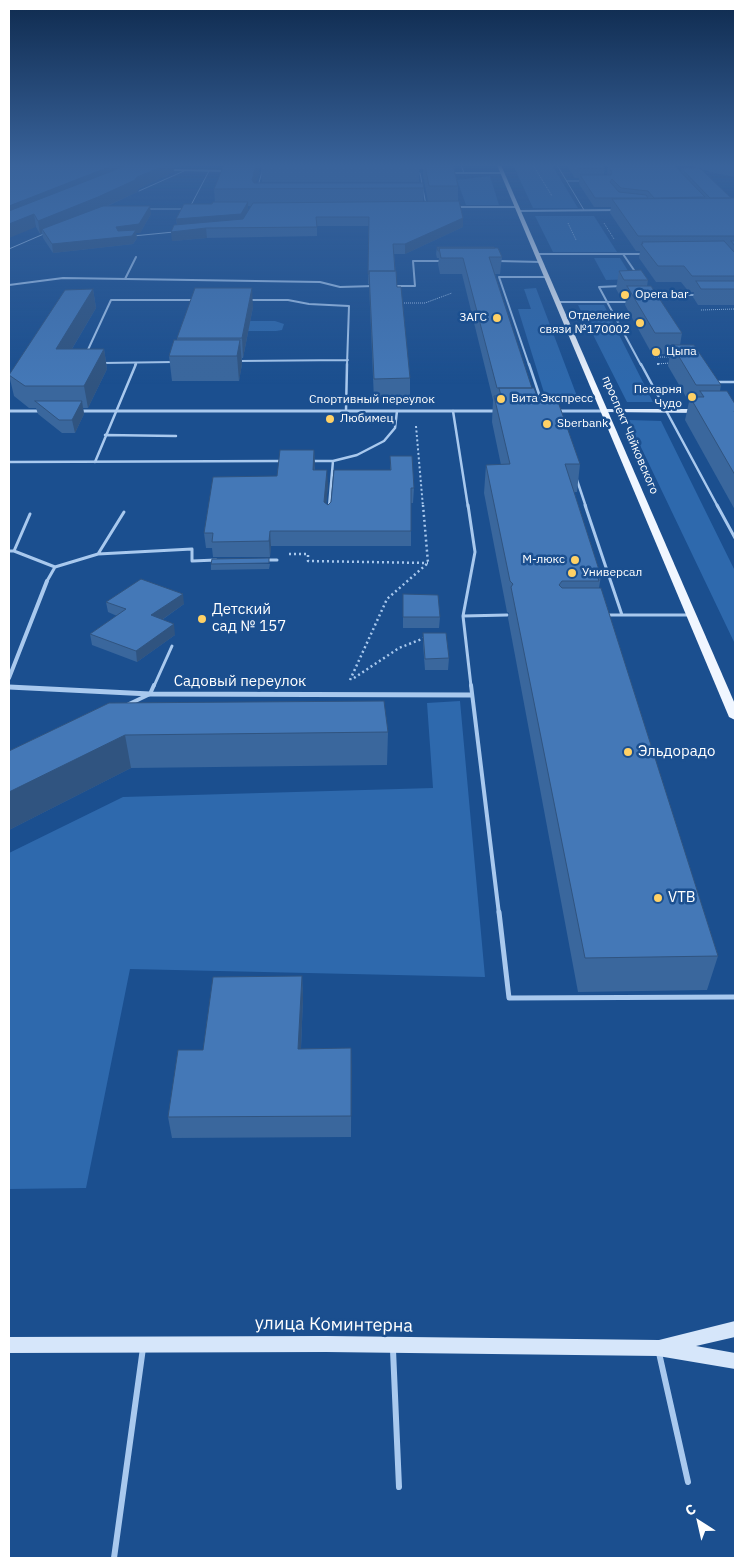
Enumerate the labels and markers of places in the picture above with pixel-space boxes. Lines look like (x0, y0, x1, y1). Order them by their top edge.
place label: Opera bar (635, 288, 688, 302)
marker: Opera bar (619, 289, 631, 301)
place label: Отделение связи №170002 (539, 309, 630, 337)
place label: ЗАГС (459, 311, 487, 325)
marker: ЗАГС (491, 312, 503, 324)
marker: Отделение связи №170002 (634, 317, 646, 329)
place label: Цыпа (666, 345, 697, 359)
marker: Цыпа (650, 346, 662, 358)
place label: Пекарня Чудо (634, 383, 682, 411)
marker: Пекарня Чудо (686, 391, 698, 403)
place label: Вита Экспресс (511, 392, 593, 406)
marker: Вита Экспресс (495, 393, 507, 405)
place label: Любимец (340, 412, 394, 426)
marker: Любимец (324, 413, 336, 425)
place label: Sberbank (557, 417, 608, 431)
marker: Sberbank (541, 418, 553, 430)
place label: М-люкс (522, 553, 565, 567)
marker: М-люкс (569, 554, 581, 566)
place label: Универсал (582, 566, 642, 580)
marker: Универсал (566, 567, 578, 579)
place label: Детский сад № 157 (212, 601, 286, 636)
marker: Детский сад № 157 (196, 613, 208, 625)
place label: Эльдорадо (638, 743, 715, 761)
marker: Эльдорадо (622, 746, 634, 758)
place label: VTB (668, 889, 696, 907)
marker: VTB (652, 892, 664, 904)

